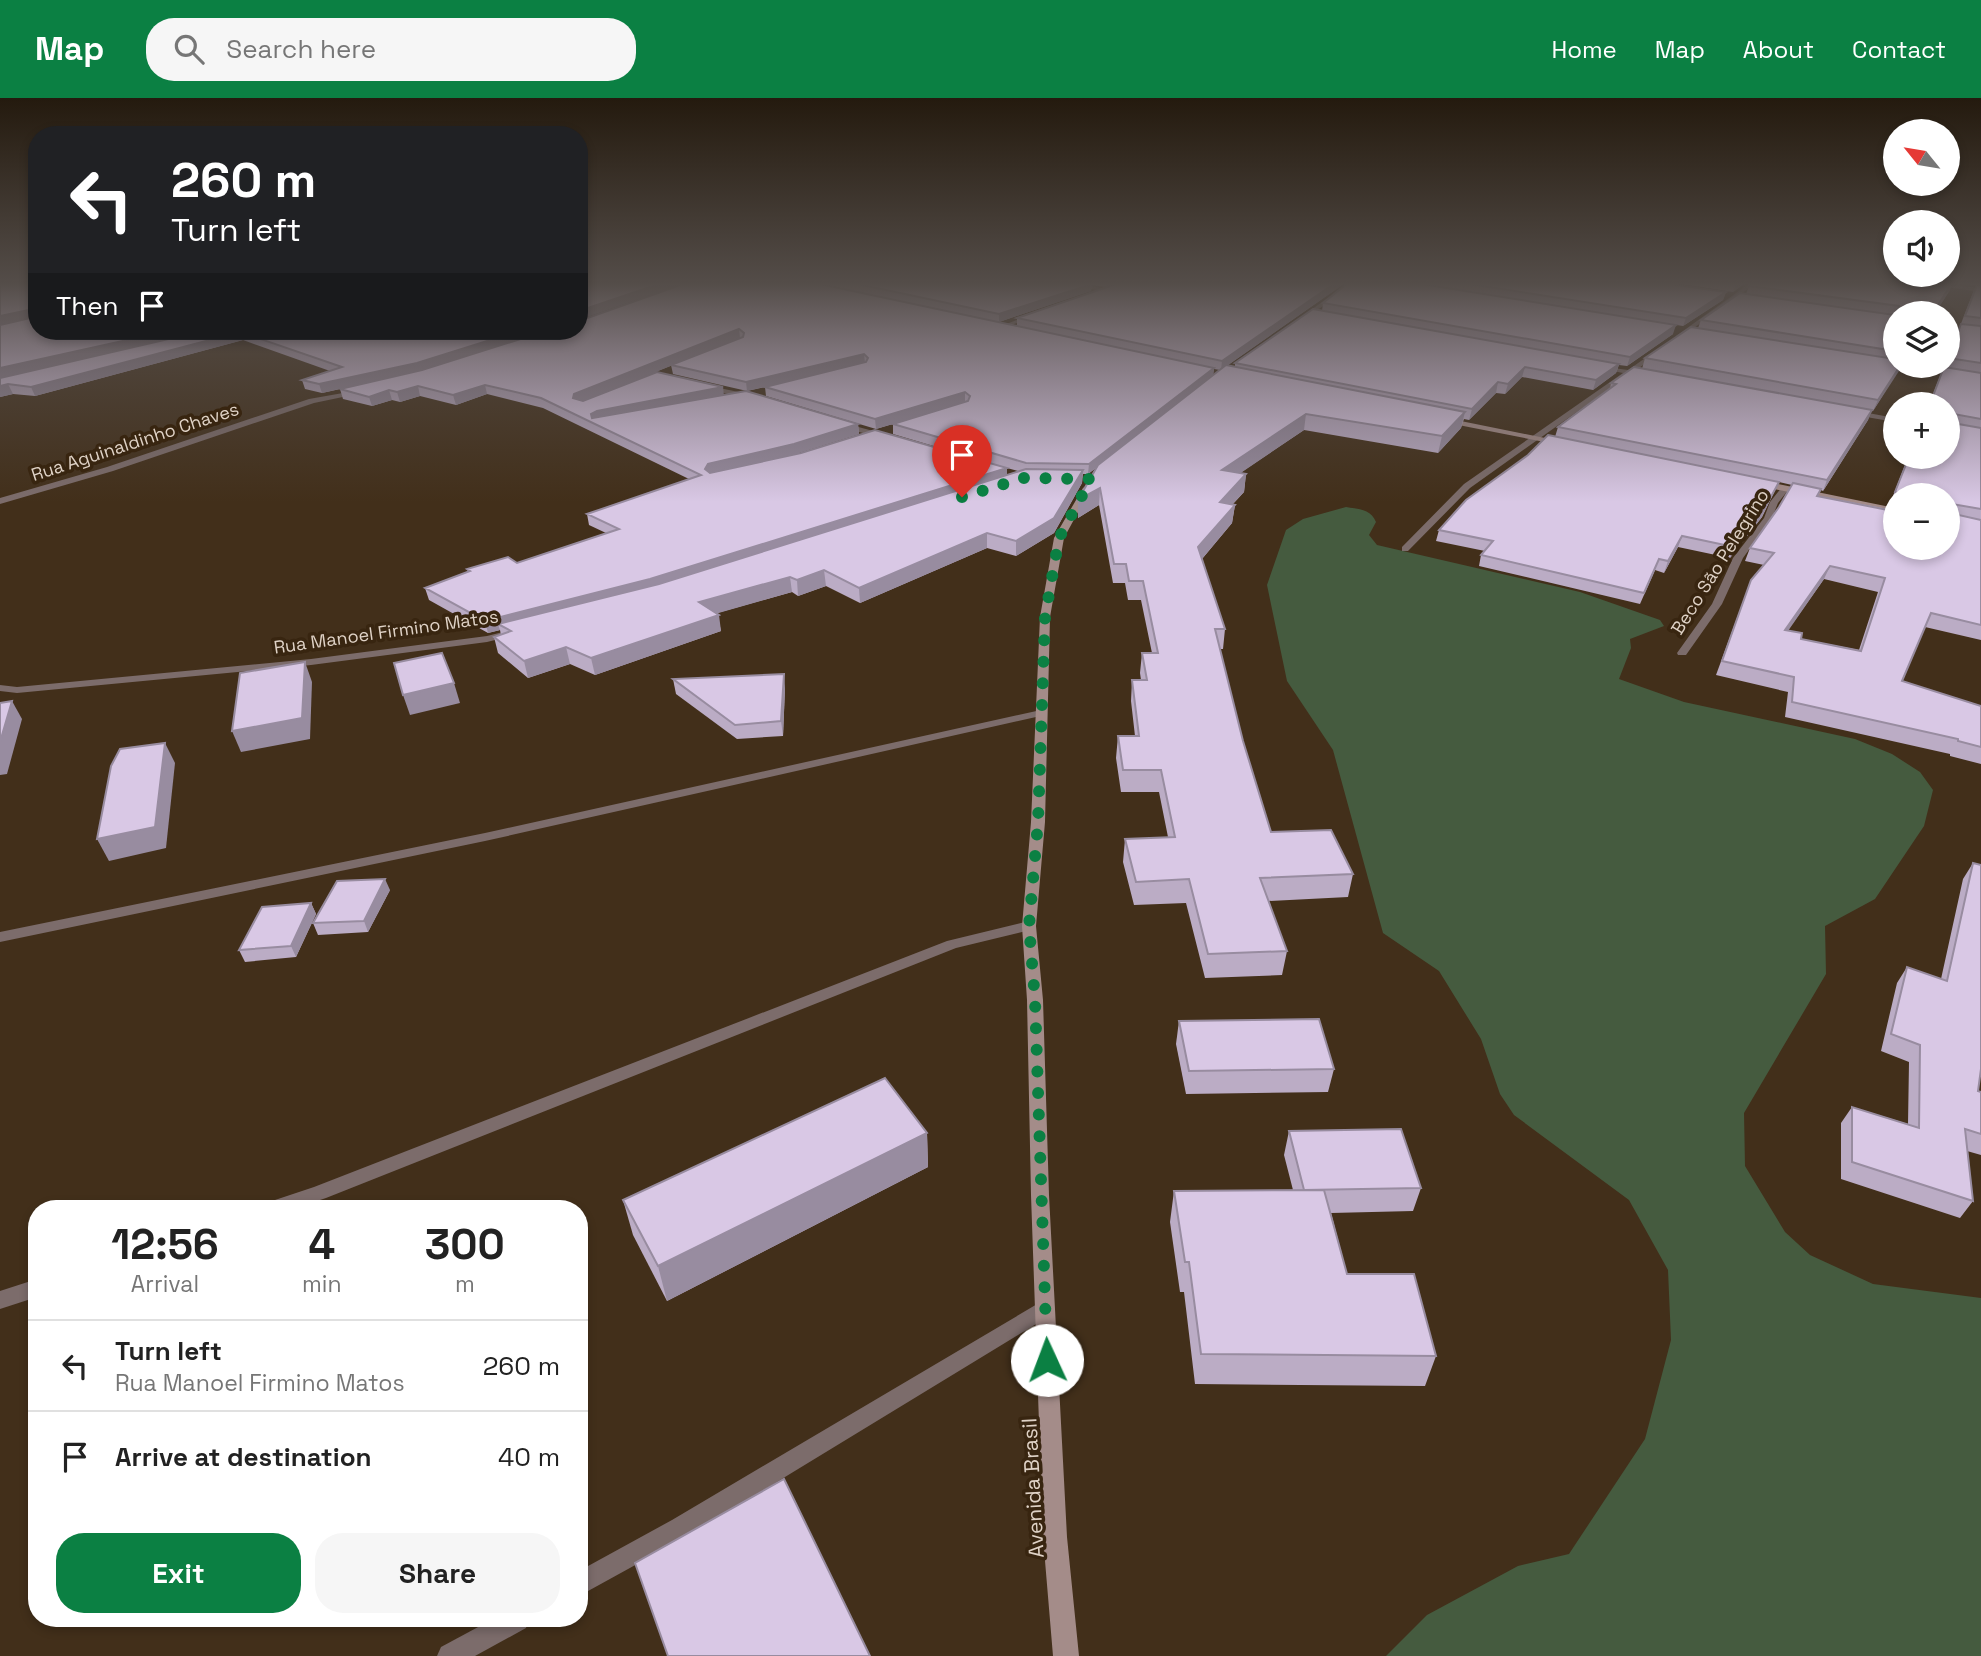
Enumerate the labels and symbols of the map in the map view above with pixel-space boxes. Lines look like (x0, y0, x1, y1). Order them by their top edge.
north arrow (1883, 119, 1960, 196)
street label: Rua Aguinaldinho Chaves (28, 397, 242, 486)
pin (932, 425, 992, 497)
street label: Beco São Pelegrino (1666, 485, 1774, 639)
street label: Rua Manoel Firmino Matos (272, 604, 500, 659)
position arrow (1010, 1323, 1084, 1397)
street label: Avenida Brasil (1015, 1417, 1050, 1559)

